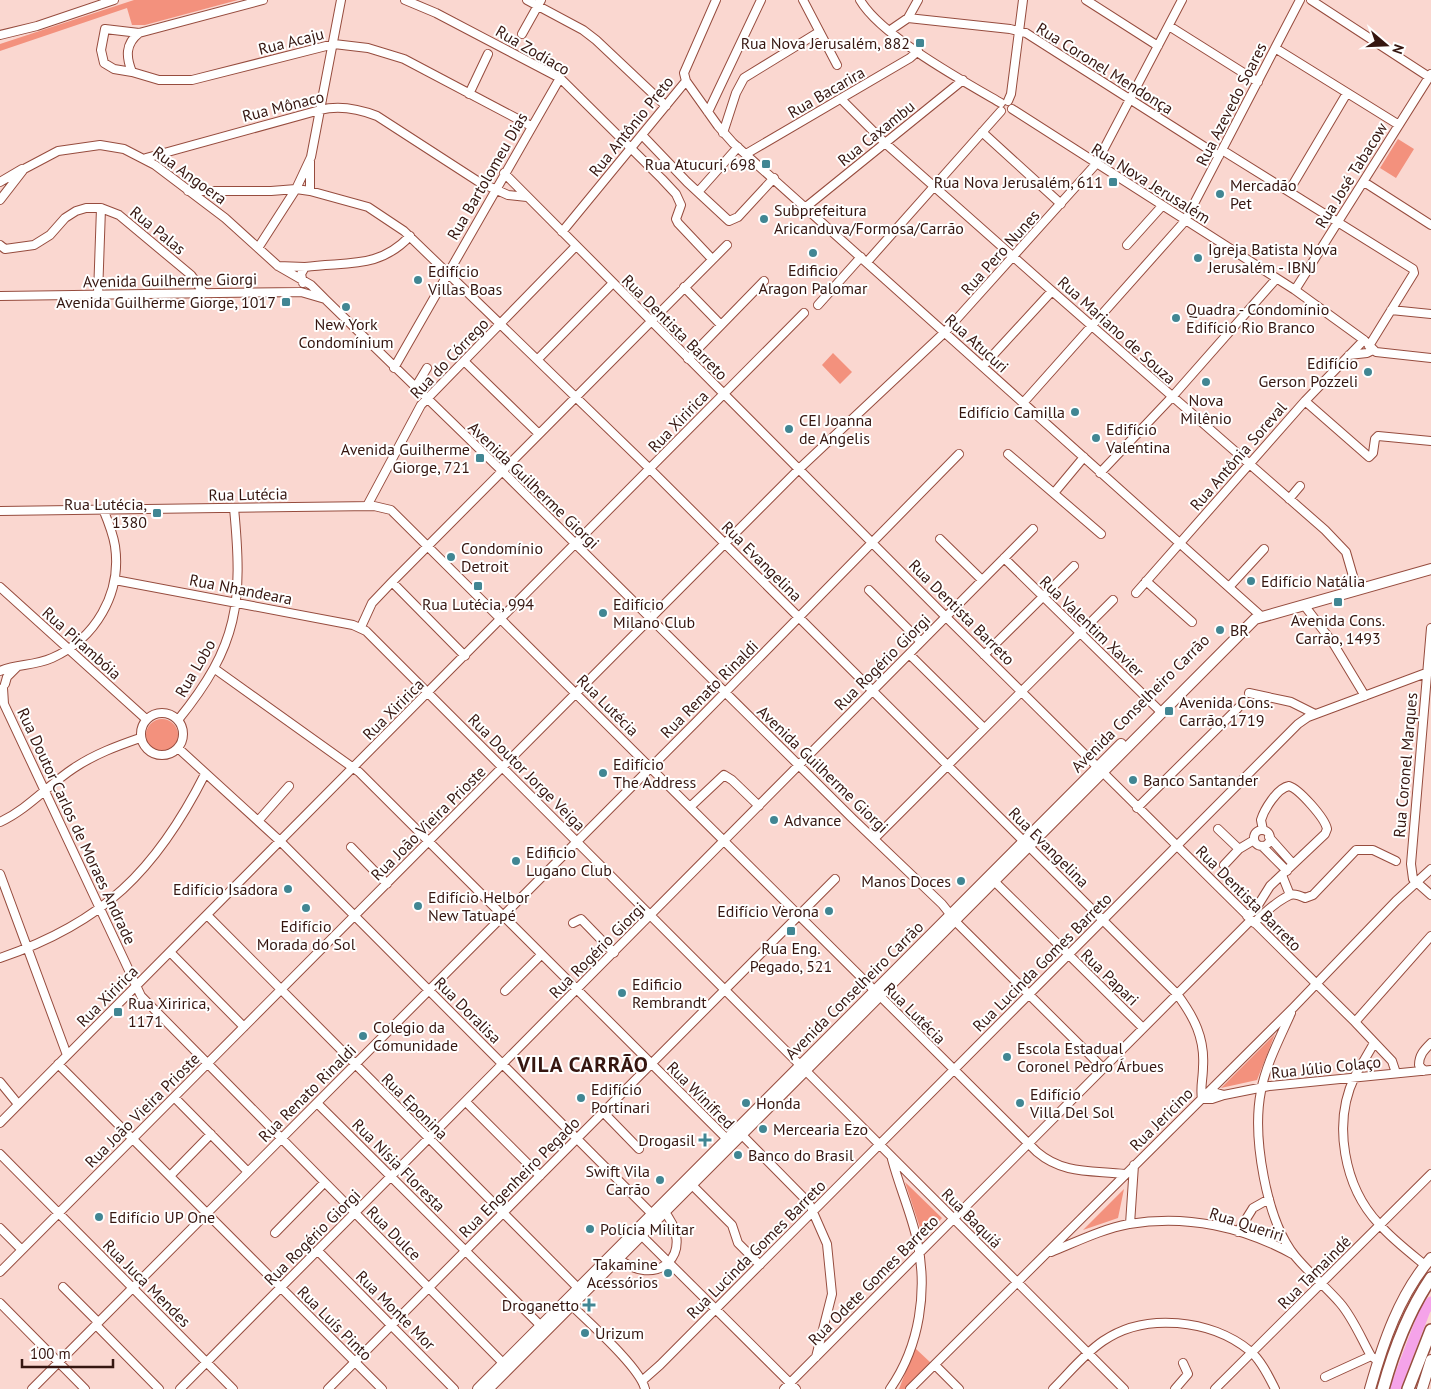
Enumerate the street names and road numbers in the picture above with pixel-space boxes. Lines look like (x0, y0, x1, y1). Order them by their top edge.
street label: Rua Coronel Mendonça (1033, 18, 1177, 118)
street label: Rua Zodíaco (492, 21, 574, 79)
street label: Rua Acaju (256, 23, 326, 59)
street label: Rua Azevedo Soares (1191, 39, 1271, 169)
street label: Rua Bacarira (784, 62, 868, 122)
street label: Rua Antônio Preto (584, 72, 678, 180)
street label: Rua Mônaco (240, 86, 326, 126)
street label: Rua Caxambu (833, 96, 919, 170)
street label: Rua Bartolomeu Dias (442, 108, 532, 243)
street label: Rua José Tabacow (1311, 118, 1392, 232)
street label: Rua Nova Jerusalém (1088, 138, 1214, 228)
street label: Rua Angoera (149, 141, 231, 209)
street label: Rua Palas (126, 202, 190, 259)
street label: Rua Pero Nunes (956, 205, 1044, 299)
street label: Avenida Guilherme Giorgi (83, 268, 257, 292)
street label: Rua Dentista Barreto (618, 270, 732, 384)
street label: Rua Mariano de Souza (1054, 272, 1180, 388)
street label: Rua Atucuri (941, 309, 1013, 377)
street label: Rua do Córrego (405, 313, 493, 403)
street label: Rua Xiririca (644, 386, 712, 456)
street label: Rua Antônia Soreval (1185, 397, 1291, 514)
street label: Avenida Guilherme Giorgi (464, 417, 604, 553)
street label: Rua Lutécia (208, 483, 288, 505)
street label: Rua Evangelina (718, 517, 806, 605)
street label: Rua Dentista Barreto (905, 555, 1019, 669)
street label: Rua Nhandeara (188, 569, 294, 609)
street label: Rua Valentim Xavier (1036, 571, 1149, 681)
street label: Rua Pirambóia (38, 602, 126, 684)
street label: Rua Rogério Giorgi (830, 610, 934, 714)
street label: Avenida Conselheiro Carrão (1067, 630, 1213, 776)
street label: Rua Lobo (171, 636, 219, 700)
street label: Rua Renato Rinaldi (656, 636, 762, 742)
street label: Rua Lutécia (573, 670, 643, 740)
street label: Rua Xiririca (358, 674, 428, 744)
street label: Rua Coronel Marques (1389, 691, 1421, 838)
street label: Avenida Guilherme Giorgi (753, 701, 893, 837)
street label: Rua Doutor Carlos de Moraes Andrade (13, 704, 141, 948)
street label: Rua Doutor Jorge Veiga (464, 709, 590, 835)
street label: Rua João Vieira Prioste (366, 761, 490, 885)
street label: Rua Evangelina (1005, 803, 1093, 891)
street label: Rua Dentista Barreto (1192, 841, 1306, 955)
street label: Rua Lucinda Gomes Barreto (968, 888, 1116, 1036)
street label: Rua Rogério Giorgi (545, 898, 649, 1002)
street label: Avenida Conselheiro Carrão (781, 917, 927, 1063)
street label: Rua Papari (1077, 945, 1143, 1009)
street label: Rua Xiririca (72, 961, 142, 1031)
street label: Rua Doralisa (430, 972, 506, 1048)
street label: Rua Lutécia (880, 978, 950, 1048)
street label: Rua Renato Rinaldi (254, 1040, 360, 1146)
street label: Rua João Vieira Prioste (80, 1048, 204, 1172)
street label: Rua Júlio Colaço (1270, 1051, 1382, 1083)
street label: Rua Winifred (663, 1057, 739, 1133)
street label: Rua Eponina (378, 1069, 452, 1143)
street label: Rua Jericino (1125, 1083, 1197, 1155)
street label: Rua Engenheiro Pegado (454, 1112, 584, 1242)
street label: Rua Nísia Floresta (348, 1114, 450, 1216)
street label: Rua Lucinda Gomes Barreto (682, 1175, 830, 1323)
street label: Rua Baquiá (938, 1184, 1006, 1252)
street label: Rua Rogério Giorgi (260, 1185, 364, 1289)
street label: Rua Dulce (363, 1202, 425, 1264)
street label: Rua Queriri (1207, 1203, 1287, 1245)
street label: Rua Odete Gomes Barreto (804, 1211, 942, 1349)
street label: Rua Tamaindé (1273, 1231, 1355, 1313)
street label: Rua Juca Mendes (99, 1235, 195, 1331)
street label: Rua Monte Mor (352, 1266, 440, 1354)
street label: Rua Luís Pinto (293, 1281, 377, 1365)

